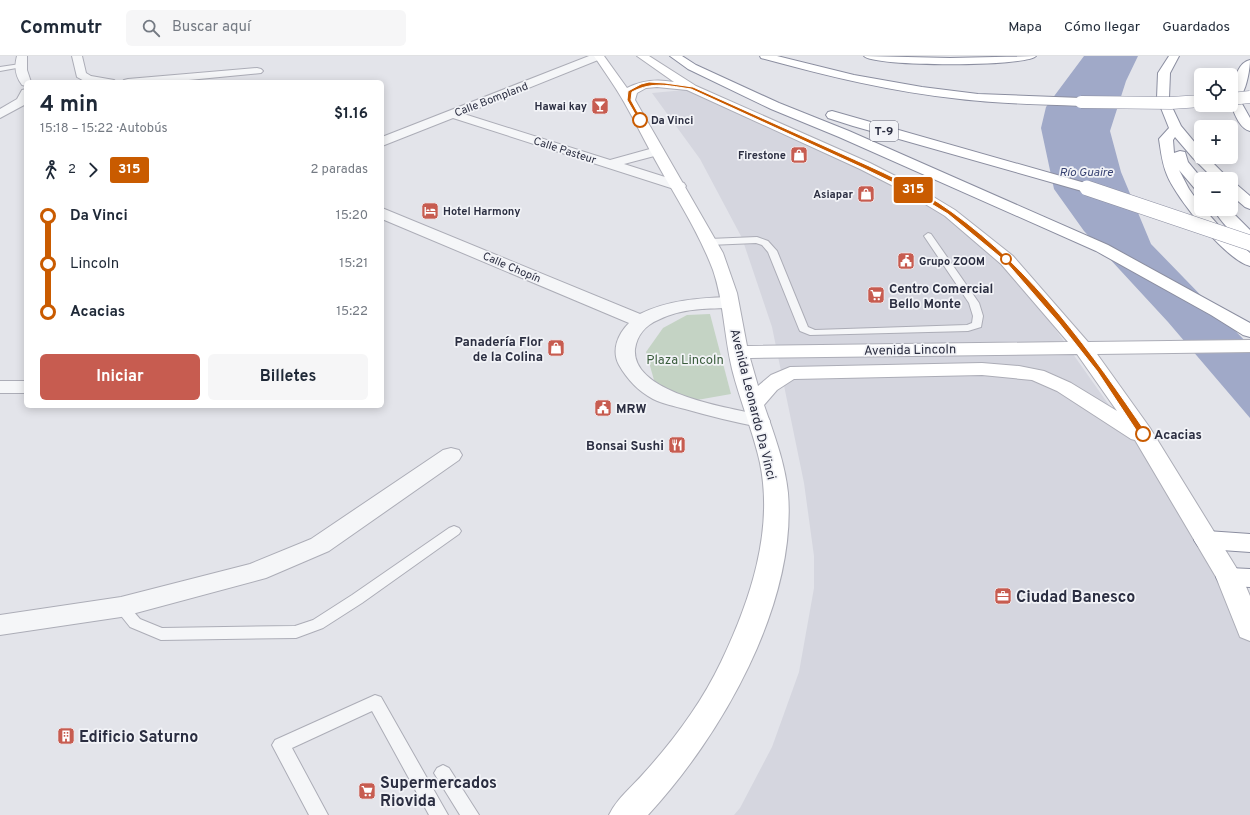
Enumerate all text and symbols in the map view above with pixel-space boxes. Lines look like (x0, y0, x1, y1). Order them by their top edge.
search box (126, 10, 406, 46)
text: Commutr (20, 16, 102, 40)
icon: search (140, 17, 162, 39)
text: Buscar aquí (172, 18, 251, 37)
text: Mapa (1008, 19, 1042, 36)
text: Cómo llegar (1064, 19, 1140, 36)
text: Guardados (1162, 19, 1230, 36)
map controls (1194, 68, 1238, 216)
button: locate (1194, 68, 1238, 112)
street label: Calle Bompland (453, 79, 530, 120)
text: 4 min (40, 92, 98, 119)
bar icon: Hawai kay (590, 96, 610, 116)
place label: Hawai kay (535, 100, 587, 114)
text: $1.16 (334, 105, 368, 124)
marker: Da Vinci (632, 112, 648, 128)
place label: Da Vinci (651, 114, 693, 128)
button: + (1194, 120, 1238, 164)
text: 15:18 – 15:22 · Autobús (40, 121, 168, 137)
road number: T-9 (870, 121, 898, 141)
street label: Calle Pasteur (532, 134, 599, 168)
shop icon: Firestone (789, 145, 809, 165)
place label: Firestone (738, 149, 786, 163)
icon: walk (40, 159, 62, 181)
icon: forward (82, 159, 104, 181)
text: 315 (118, 161, 141, 178)
text: 2 (68, 162, 76, 178)
text: 2 paradas (310, 162, 368, 178)
water label: Río Guaire (1059, 165, 1114, 181)
button: − (1194, 172, 1238, 216)
line badge: 315 (890, 177, 936, 203)
text: 315 (902, 181, 924, 198)
shop icon: Asiapar (856, 184, 876, 204)
place label: Asiapar (813, 188, 853, 202)
hotel icon: Hotel Harmony (420, 201, 440, 221)
place label: Hotel Harmony (443, 205, 520, 219)
text: Da Vinci (70, 207, 128, 226)
text: 15:20 (336, 208, 368, 224)
street label: Calle Chopín (480, 249, 543, 286)
public building icon: Grupo ZOOM (896, 251, 916, 271)
unlabelled marker (1000, 253, 1012, 265)
text: Lincoln (70, 255, 119, 274)
place label: Grupo ZOOM (919, 255, 985, 269)
text: 15:21 (339, 256, 368, 272)
place label: Centro Comercial Bello Monte (889, 282, 993, 313)
supermarket icon: Centro Comercial Bello Monte (866, 285, 886, 305)
text: Acacias (70, 303, 125, 322)
text: 15:22 (336, 304, 368, 320)
street label: Avenida Leonardo Da Vinci (726, 327, 779, 482)
place label: Panadería Flor de la Colina (454, 335, 544, 366)
shop icon: Panadería Flor de la Colina (546, 338, 566, 358)
street label: Avenida Lincoln (864, 342, 956, 360)
park label: Plaza Lincoln (646, 353, 724, 369)
button: Iniciar (40, 354, 200, 400)
button: Billetes (208, 354, 368, 400)
public building icon: MRW (593, 398, 613, 418)
place label: MRW (616, 402, 647, 418)
marker: Acacias (1135, 426, 1151, 442)
place label: Acacias (1154, 428, 1202, 444)
restaurant icon: Bonsai Sushi (667, 435, 687, 455)
place label: Bonsai Sushi (586, 439, 664, 455)
office icon: Ciudad Banesco (993, 586, 1013, 606)
place label: Ciudad Banesco (1016, 588, 1135, 608)
building icon: Edificio Saturno (56, 726, 76, 746)
place label: Edificio Saturno (79, 728, 198, 748)
place label: Supermercados Riovida (380, 774, 497, 812)
supermarket icon: Supermercados Riovida (357, 781, 377, 801)

